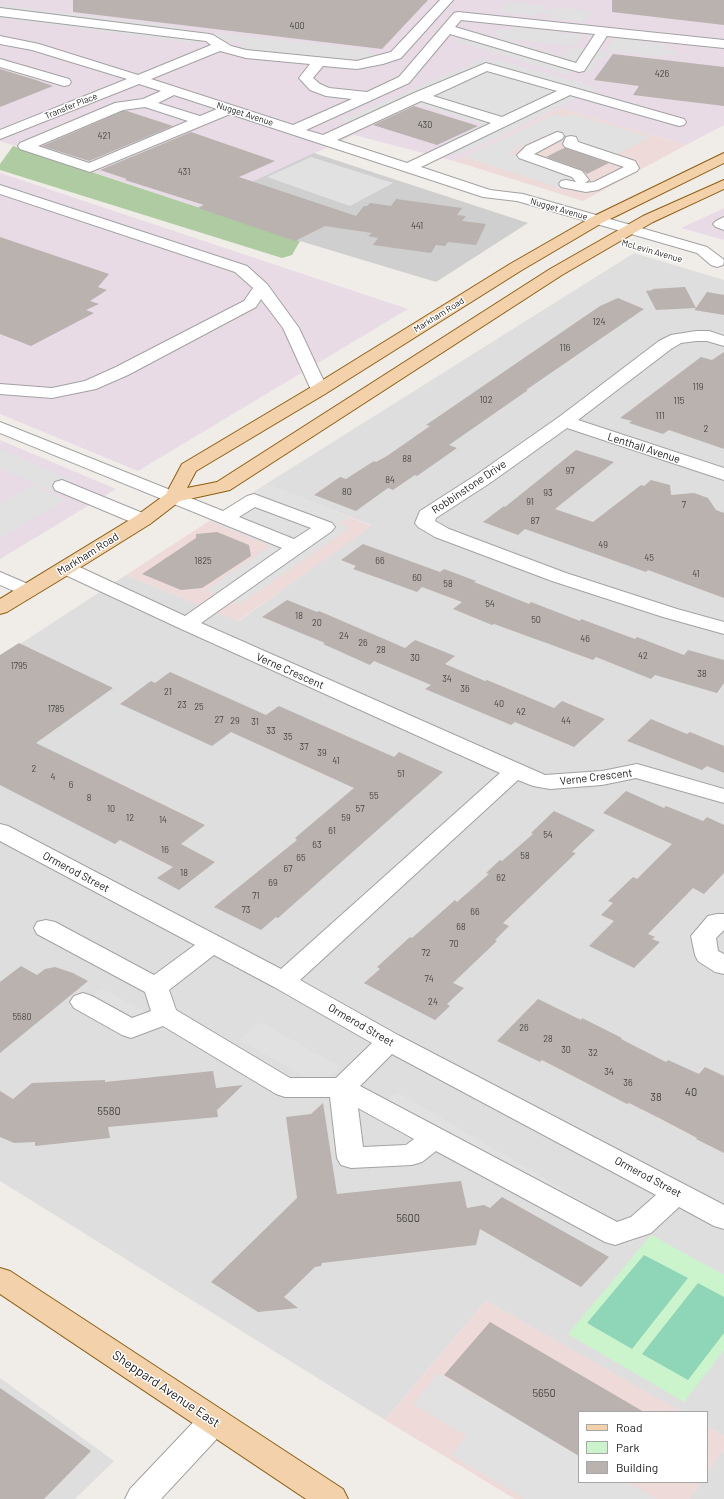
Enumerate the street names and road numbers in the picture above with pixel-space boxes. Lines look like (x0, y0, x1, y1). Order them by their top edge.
street label: Transfer Place (43, 91, 99, 121)
street label: Nugget Avenue (215, 100, 275, 128)
street label: Nugget Avenue (529, 196, 589, 222)
street label: McLevin Avenue (620, 237, 684, 265)
street label: Markham Road (412, 295, 466, 335)
street label: Lenthall Avenue (606, 430, 682, 466)
street label: Robbinstone Drive (429, 457, 509, 517)
street label: Markham Road (55, 530, 121, 578)
street label: Verne Crescent (254, 650, 326, 692)
street label: Verne Crescent (559, 766, 633, 788)
street label: Ormerod Street (40, 849, 112, 895)
street label: Ormerod Street (326, 1001, 396, 1049)
street label: Ormerod Street (612, 1154, 684, 1200)
street label: Sheppard Avenue East (109, 1347, 223, 1431)

